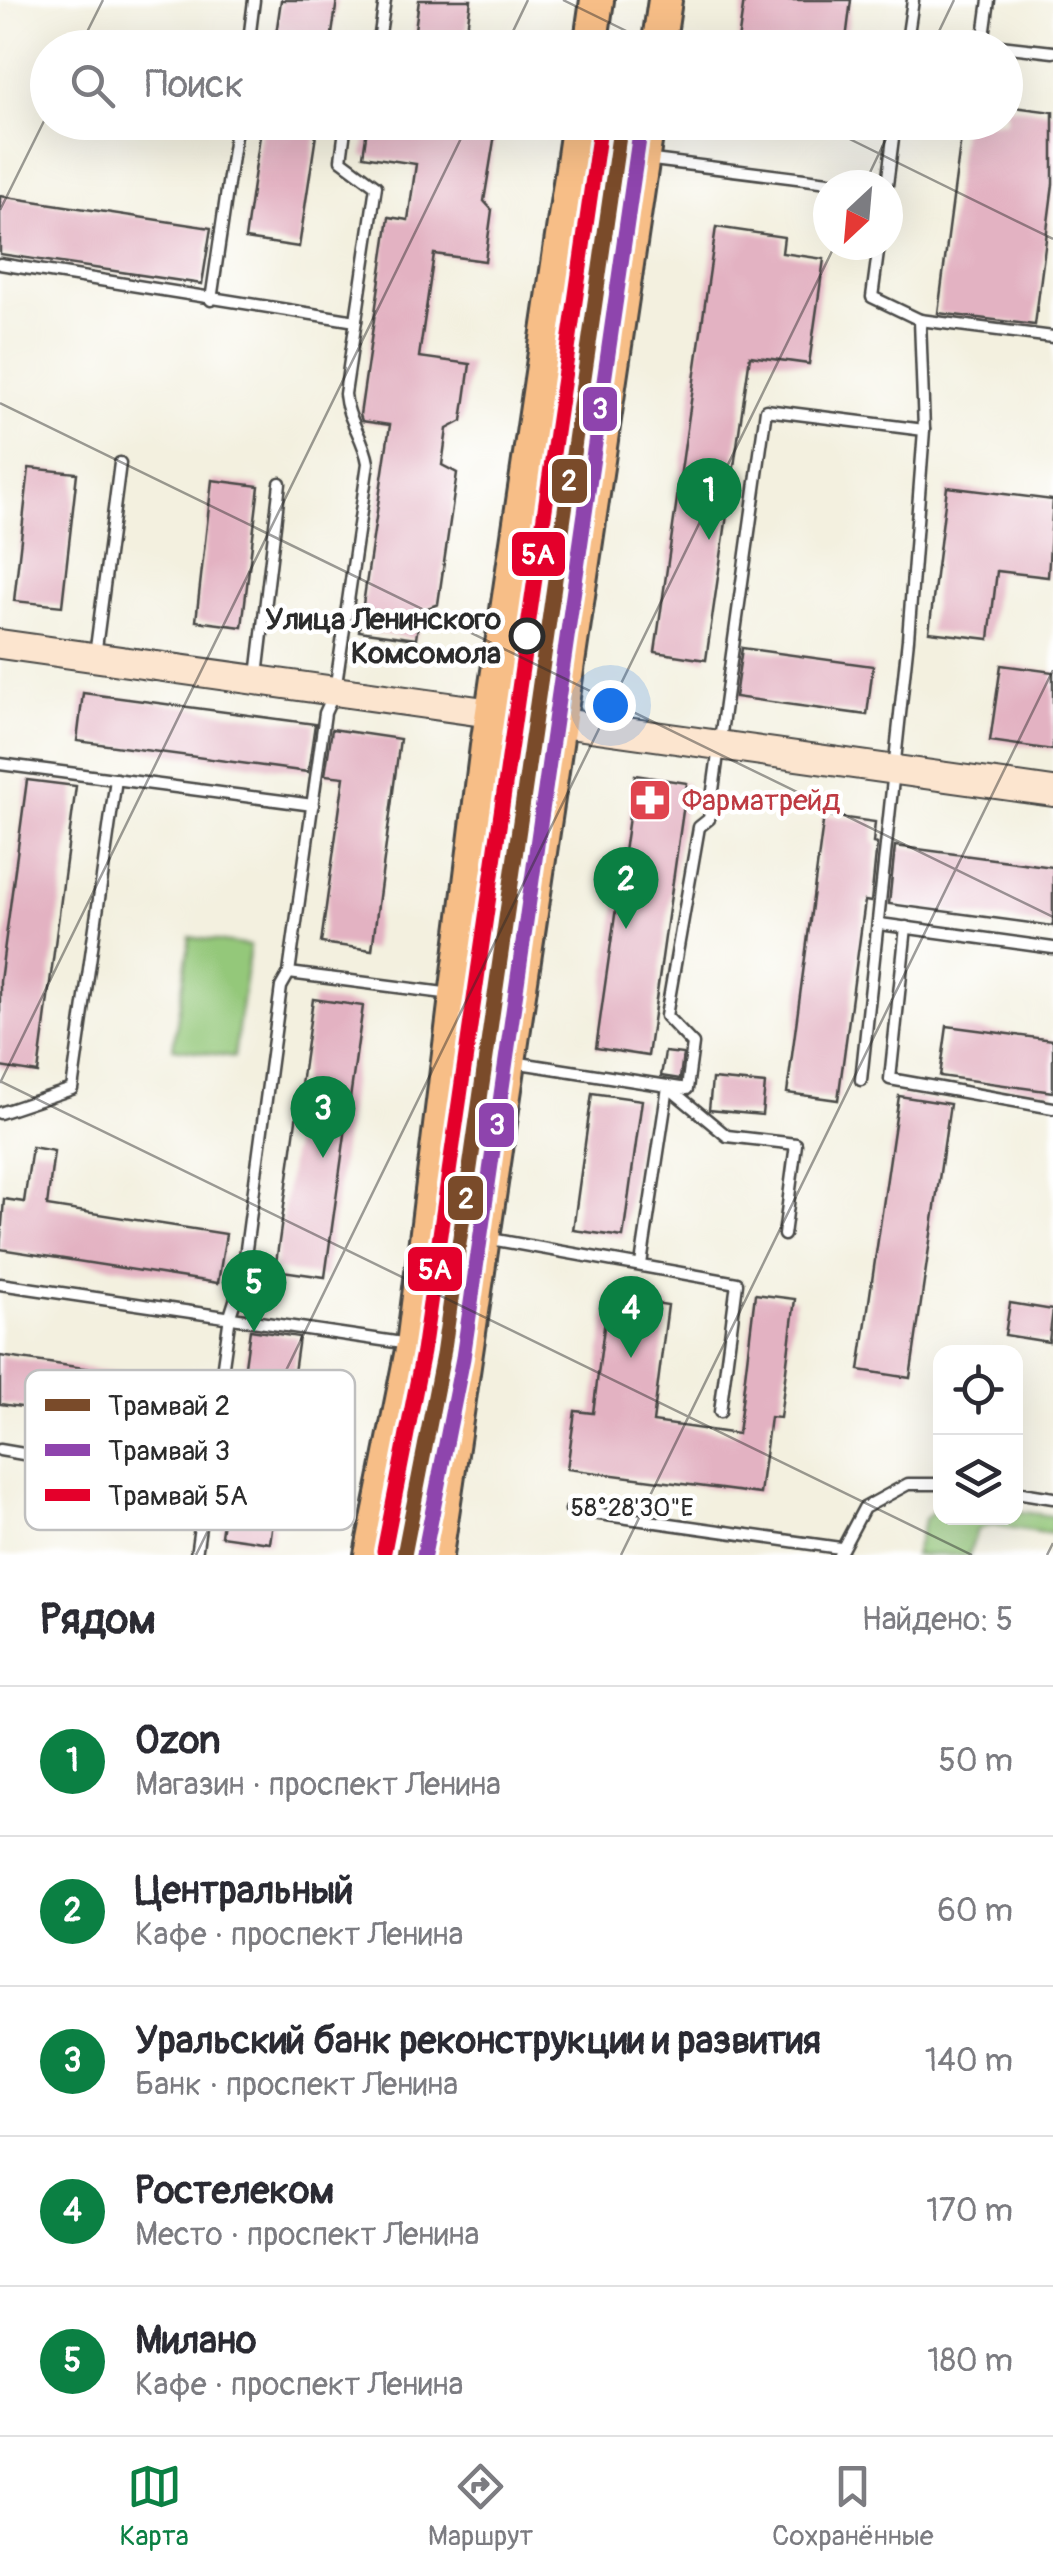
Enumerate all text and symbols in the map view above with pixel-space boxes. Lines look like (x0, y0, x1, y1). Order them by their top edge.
search box (30, 30, 1023, 140)
icon: search (65, 58, 120, 113)
text: Поиск (145, 61, 244, 109)
north arrow (813, 170, 903, 260)
line badge: 3 (581, 385, 619, 433)
text: 3 (592, 392, 608, 427)
line badge: 2 (550, 457, 589, 505)
pin: 1 (676, 458, 742, 540)
text: 2 (561, 464, 577, 499)
line badge: 5А (510, 530, 567, 578)
text: 5А (521, 538, 555, 573)
place label: Улица Ленинского Комсомола (265, 601, 501, 672)
marker: Улица Ленинского Комсомола (510, 619, 544, 653)
your location (585, 680, 636, 731)
pharmacy icon: Фарматрейд (627, 777, 673, 823)
place label: Фарматрейд (682, 782, 840, 819)
pin: 2 (594, 846, 658, 929)
pin: 3 (290, 1076, 356, 1158)
line badge: 3 (477, 1101, 516, 1149)
text: 3 (489, 1108, 505, 1143)
line badge: 2 (446, 1174, 485, 1222)
text: 2 (458, 1182, 474, 1217)
line badge: 5А (406, 1245, 464, 1293)
pin: 5 (222, 1250, 286, 1332)
text: 5А (418, 1253, 452, 1288)
pin: 4 (598, 1276, 664, 1358)
map controls (933, 1345, 1023, 1525)
button: locate (933, 1345, 1023, 1435)
legend (25, 1370, 355, 1530)
text: Трамвай 2 (108, 1389, 230, 1424)
text: Трамвай 3 (108, 1434, 230, 1469)
button: layers (933, 1435, 1023, 1525)
text: Трамвай 5А (108, 1479, 248, 1514)
text: 58°28'30"E (571, 1493, 693, 1524)
text: Рядом (40, 1594, 156, 1646)
text: Найдено: 5 (862, 1600, 1013, 1640)
text: Ozon (135, 1717, 220, 1765)
text: 1 (66, 1741, 79, 1781)
text: 50 m (938, 1741, 1013, 1781)
text: Магазин · проспект Ленина (135, 1765, 501, 1805)
text: Центральный (135, 1867, 353, 1915)
text: 2 (64, 1891, 81, 1931)
text: 60 m (937, 1891, 1013, 1931)
text: Кафе · проспект Ленина (135, 1915, 463, 1955)
text: Уральский банк реконструкции и развития (135, 2017, 821, 2065)
text: 3 (64, 2041, 81, 2081)
text: 140 m (925, 2041, 1013, 2081)
text: Банк · проспект Ленина (135, 2065, 458, 2105)
text: Ростелеком (135, 2167, 334, 2215)
text: 4 (63, 2191, 82, 2231)
text: 170 m (926, 2191, 1013, 2231)
text: Место · проспект Ленина (135, 2215, 479, 2255)
text: Милано (135, 2317, 256, 2365)
text: 5 (64, 2341, 81, 2381)
text: 180 m (927, 2341, 1013, 2381)
text: Кафе · проспект Ленина (135, 2365, 463, 2405)
tab: Карта (119, 2459, 189, 2554)
tab: Маршрут (428, 2459, 533, 2554)
tab: Сохранённые (772, 2459, 934, 2554)

